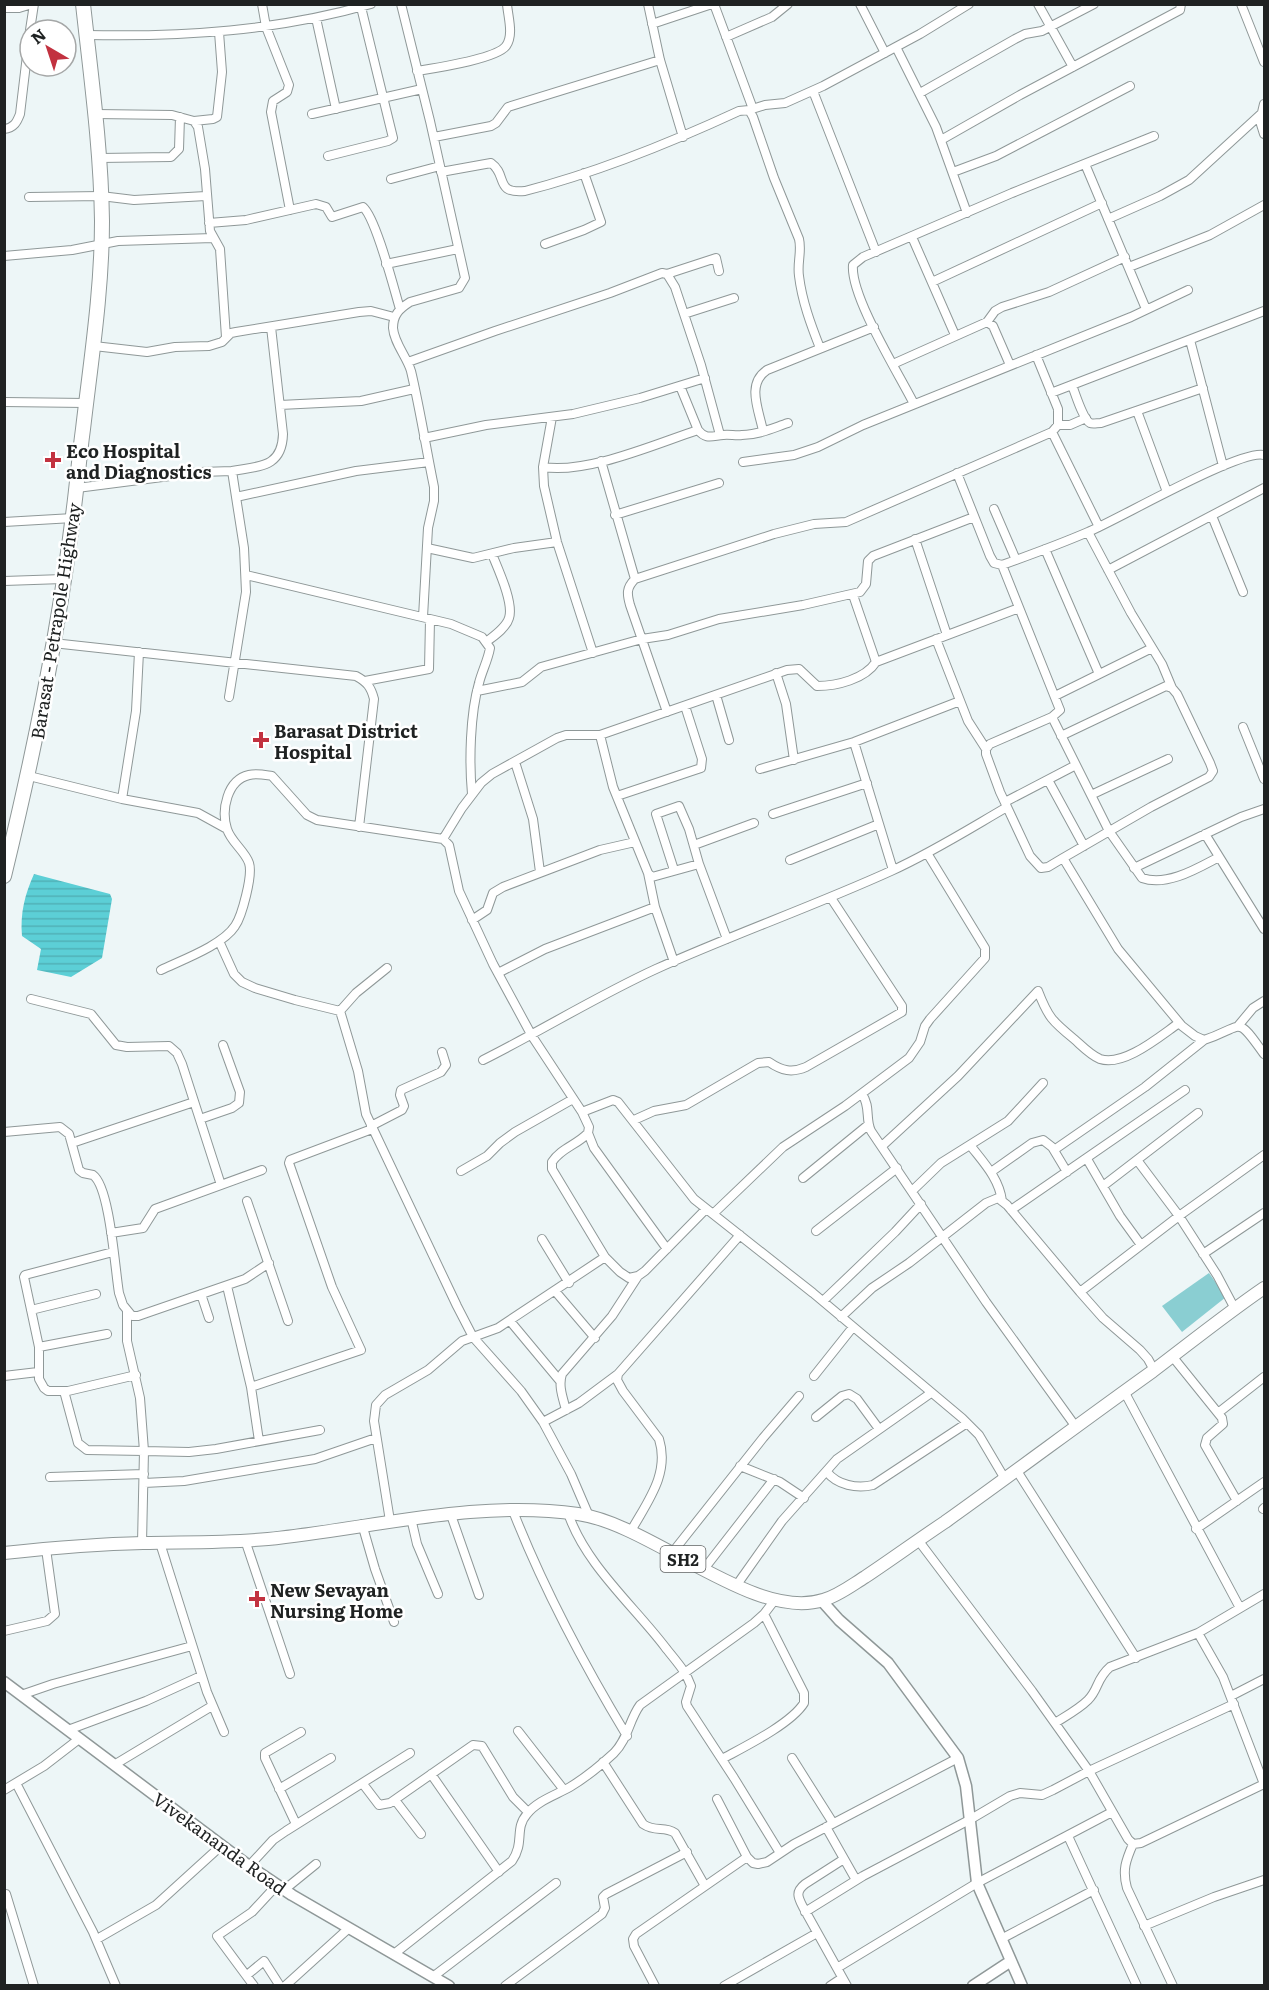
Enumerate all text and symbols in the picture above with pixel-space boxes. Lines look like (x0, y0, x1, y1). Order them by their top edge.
north arrow (18, 18, 78, 78)
text: N (25, 22, 51, 49)
place label: Eco Hospital and Diagnostics (66, 437, 211, 485)
marker: Eco Hospital and Diagnostics (44, 451, 62, 469)
street label: Barasat - Petrapole Highway (23, 500, 87, 741)
place label: Barasat District Hospital (274, 717, 418, 765)
marker: Barasat District Hospital (252, 731, 270, 749)
road number: SH2 (660, 1546, 706, 1572)
place label: New Sevayan Nursing Home (270, 1576, 403, 1624)
marker: New Sevayan Nursing Home (248, 1590, 266, 1608)
street label: Vivekananda Road (148, 1785, 292, 1901)

